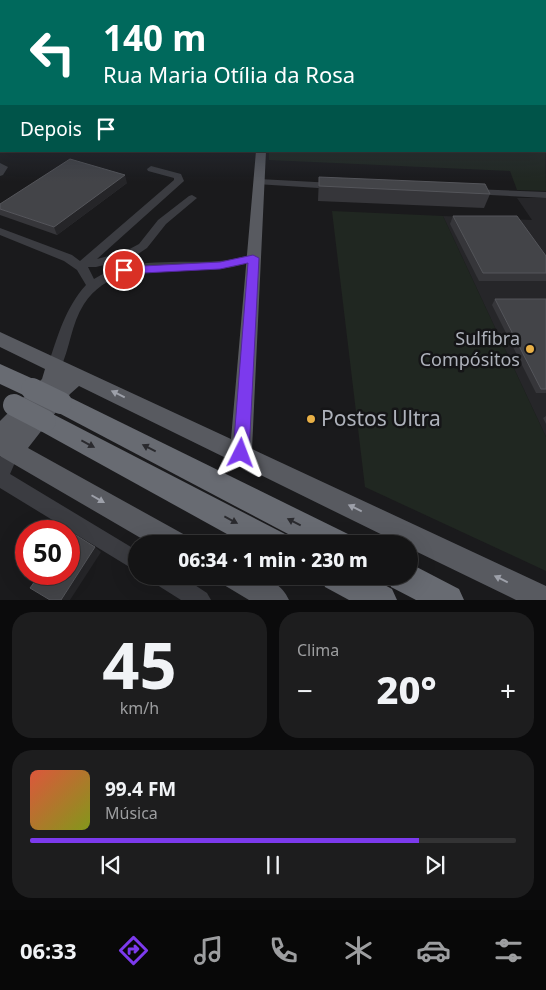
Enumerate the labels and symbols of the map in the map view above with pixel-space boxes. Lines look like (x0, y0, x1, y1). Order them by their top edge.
pin (103, 249, 145, 291)
place label: Sulfibra Compósitos (420, 326, 520, 371)
marker: Sulfibra Compósitos (524, 343, 536, 355)
one-way arrow (111, 390, 125, 398)
place label: Postos Ultra (321, 404, 441, 432)
marker: Postos Ultra (305, 413, 317, 425)
position arrow (214, 426, 266, 478)
one-way arrow (81, 440, 95, 448)
one-way arrow (142, 444, 157, 452)
one-way arrow (91, 495, 104, 504)
one-way arrow (348, 504, 362, 512)
one-way arrow (224, 516, 239, 524)
one-way arrow (287, 518, 301, 526)
speed limit sign: 50 (15, 520, 80, 585)
one-way arrow (494, 575, 508, 583)

